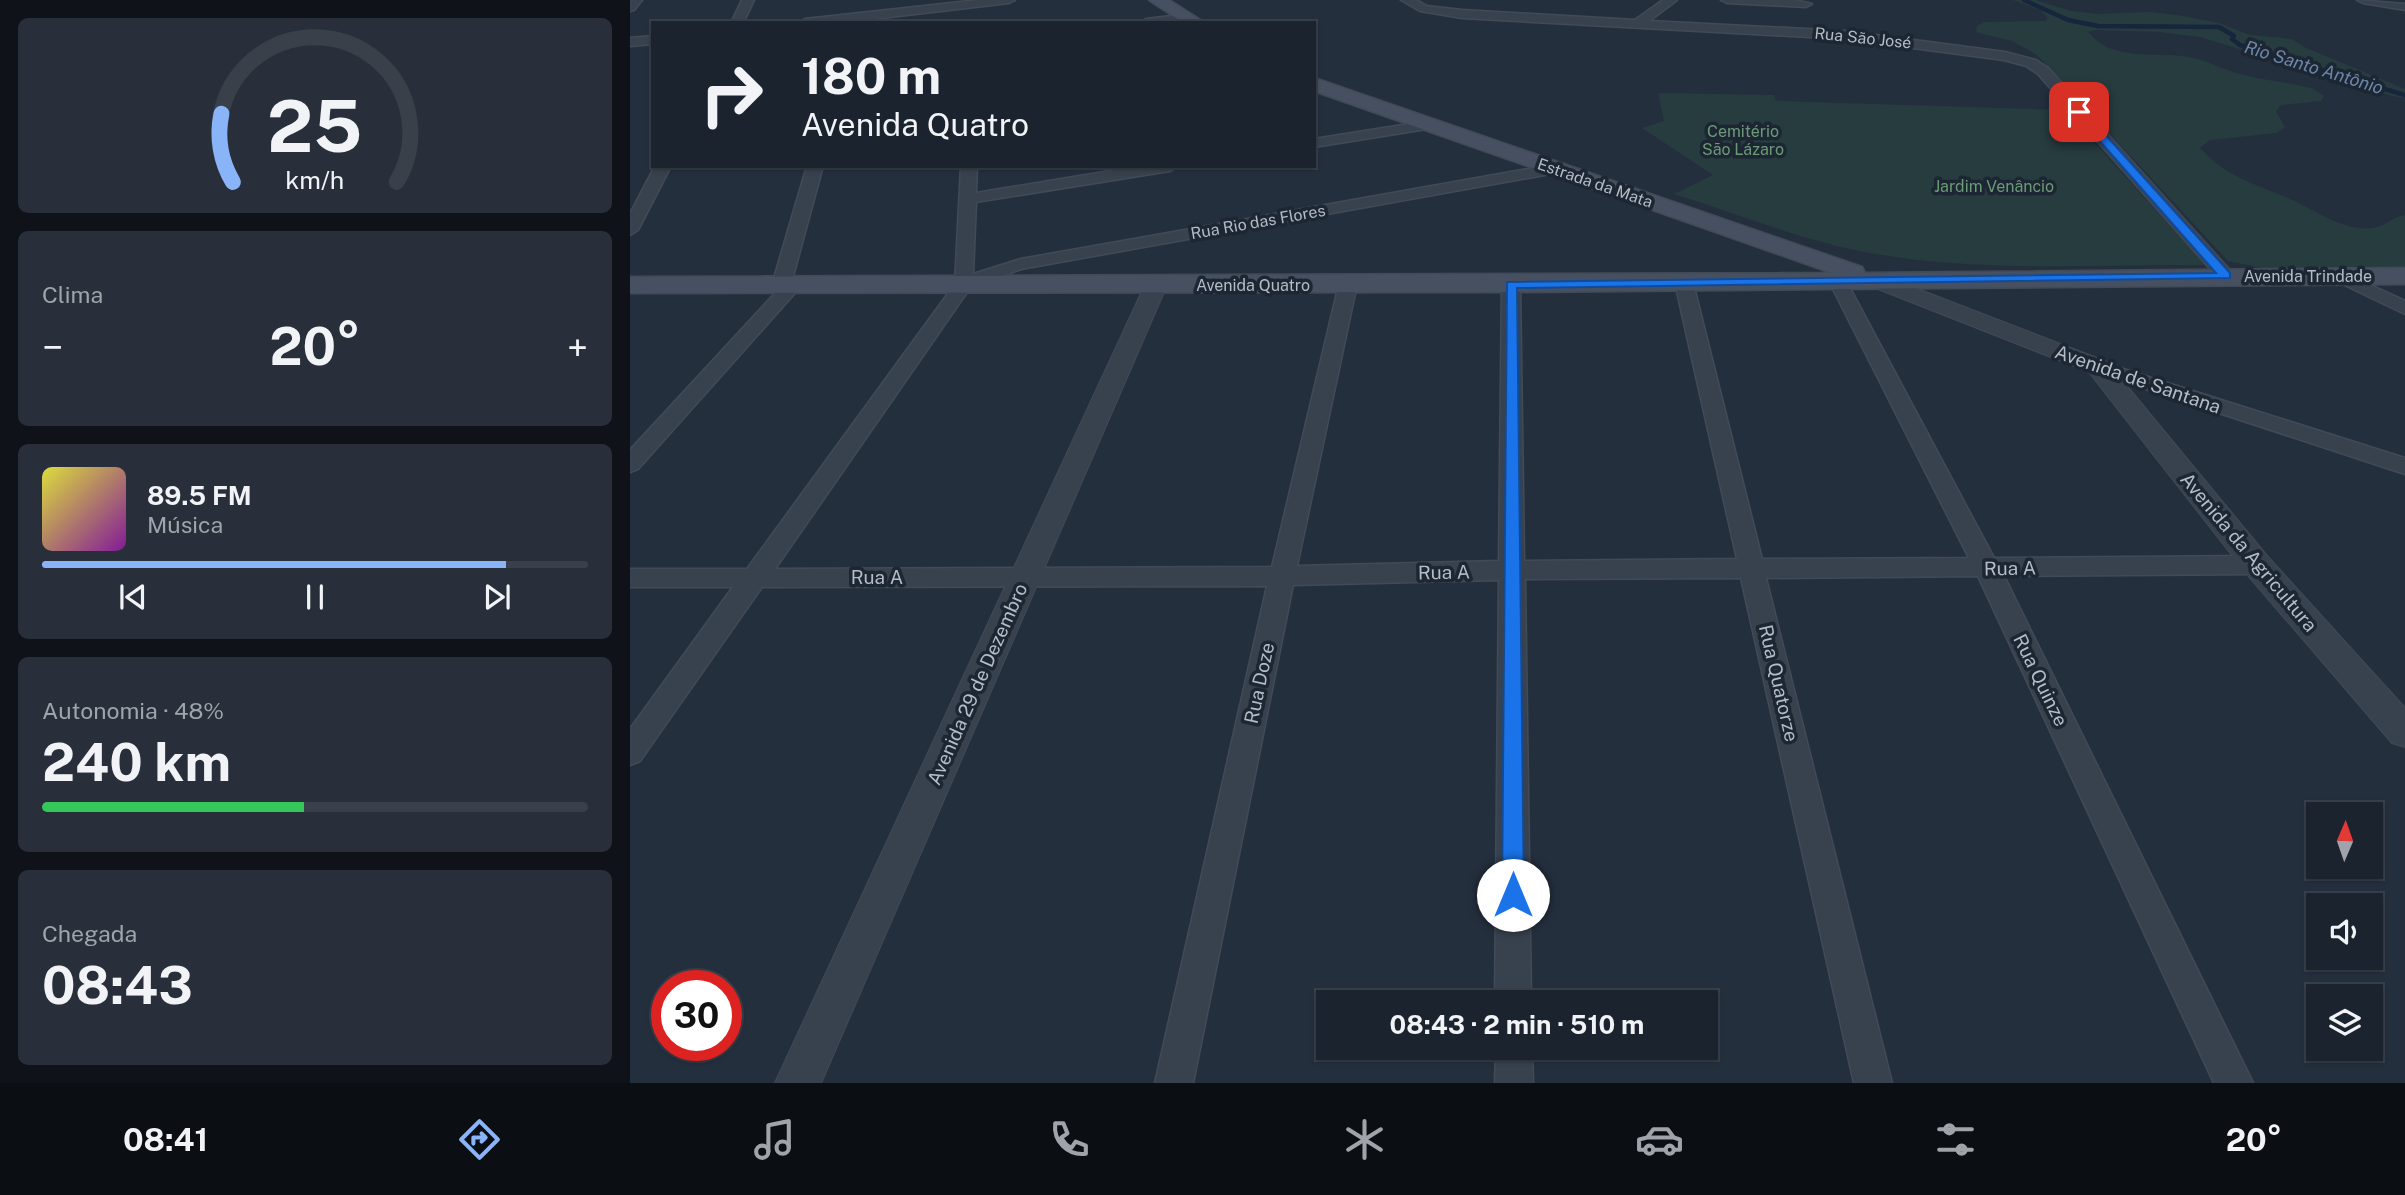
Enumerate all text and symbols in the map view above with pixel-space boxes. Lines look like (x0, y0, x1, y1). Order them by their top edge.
street label: Rua São José (1814, 23, 1912, 53)
water label: Rio Santo Antônio (2242, 36, 2386, 98)
text: 180 m (801, 47, 941, 105)
icon: right (686, 49, 777, 140)
pin (2049, 82, 2109, 142)
text: 25 (267, 83, 363, 168)
icon: arrive (2060, 93, 2098, 131)
text: Avenida Quatro (801, 106, 1029, 143)
park label: Cemitério São Lázaro (1702, 122, 1784, 159)
street label: Estrada da Mata (1535, 154, 1655, 212)
text: km/h (286, 164, 344, 194)
park label: Jardim Venâncio (1934, 177, 2054, 196)
street label: Rua Rio das Flores (1189, 201, 1327, 243)
street label: Avenida Trindade (2244, 267, 2372, 286)
street label: Avenida Quatro (1196, 276, 1310, 295)
text: Clima (42, 281, 103, 308)
text: 20° (269, 316, 361, 377)
text: − (42, 325, 63, 370)
text: + (567, 325, 588, 370)
street label: Avenida de Santana (2052, 340, 2224, 418)
street label: Avenida da Agricultura (2176, 468, 2322, 636)
text: 89.5 FM (147, 480, 252, 511)
text: Música (147, 511, 223, 538)
street label: Rua A (1984, 557, 2036, 579)
street label: Rua A (1418, 561, 1470, 583)
street label: Rua A (851, 566, 903, 588)
icon: previous (114, 578, 152, 616)
icon: pause (296, 578, 334, 616)
icon: next (478, 578, 516, 616)
street label: Avenida 29 de Dezembro (923, 580, 1031, 788)
street label: Rua Quatorze (1755, 622, 1803, 744)
street label: Rua Quinze (2009, 630, 2073, 730)
street label: Rua Doze (1240, 640, 1278, 726)
text: Autonomia · 48% (42, 697, 224, 724)
text: 240 km (42, 732, 231, 793)
north arrow (2306, 802, 2384, 878)
map controls (2306, 802, 2383, 1061)
position arrow (1476, 858, 1550, 932)
button: sound (2306, 893, 2383, 970)
text: Chegada (42, 920, 137, 947)
text: 08:43 (42, 955, 193, 1016)
speed limit sign: 30 (651, 970, 742, 1061)
button: layers (2306, 984, 2383, 1061)
text: 08:43 · 2 min · 510 m (1390, 1009, 1644, 1040)
icon: directions (455, 1115, 504, 1164)
icon: music (750, 1115, 799, 1164)
icon: phone (1045, 1115, 1094, 1164)
icon: climate (1340, 1115, 1389, 1164)
icon: car (1635, 1115, 1684, 1164)
icon: filters (1931, 1115, 1980, 1164)
text: 08:41 (123, 1121, 208, 1158)
text: 20° (2226, 1121, 2282, 1158)

